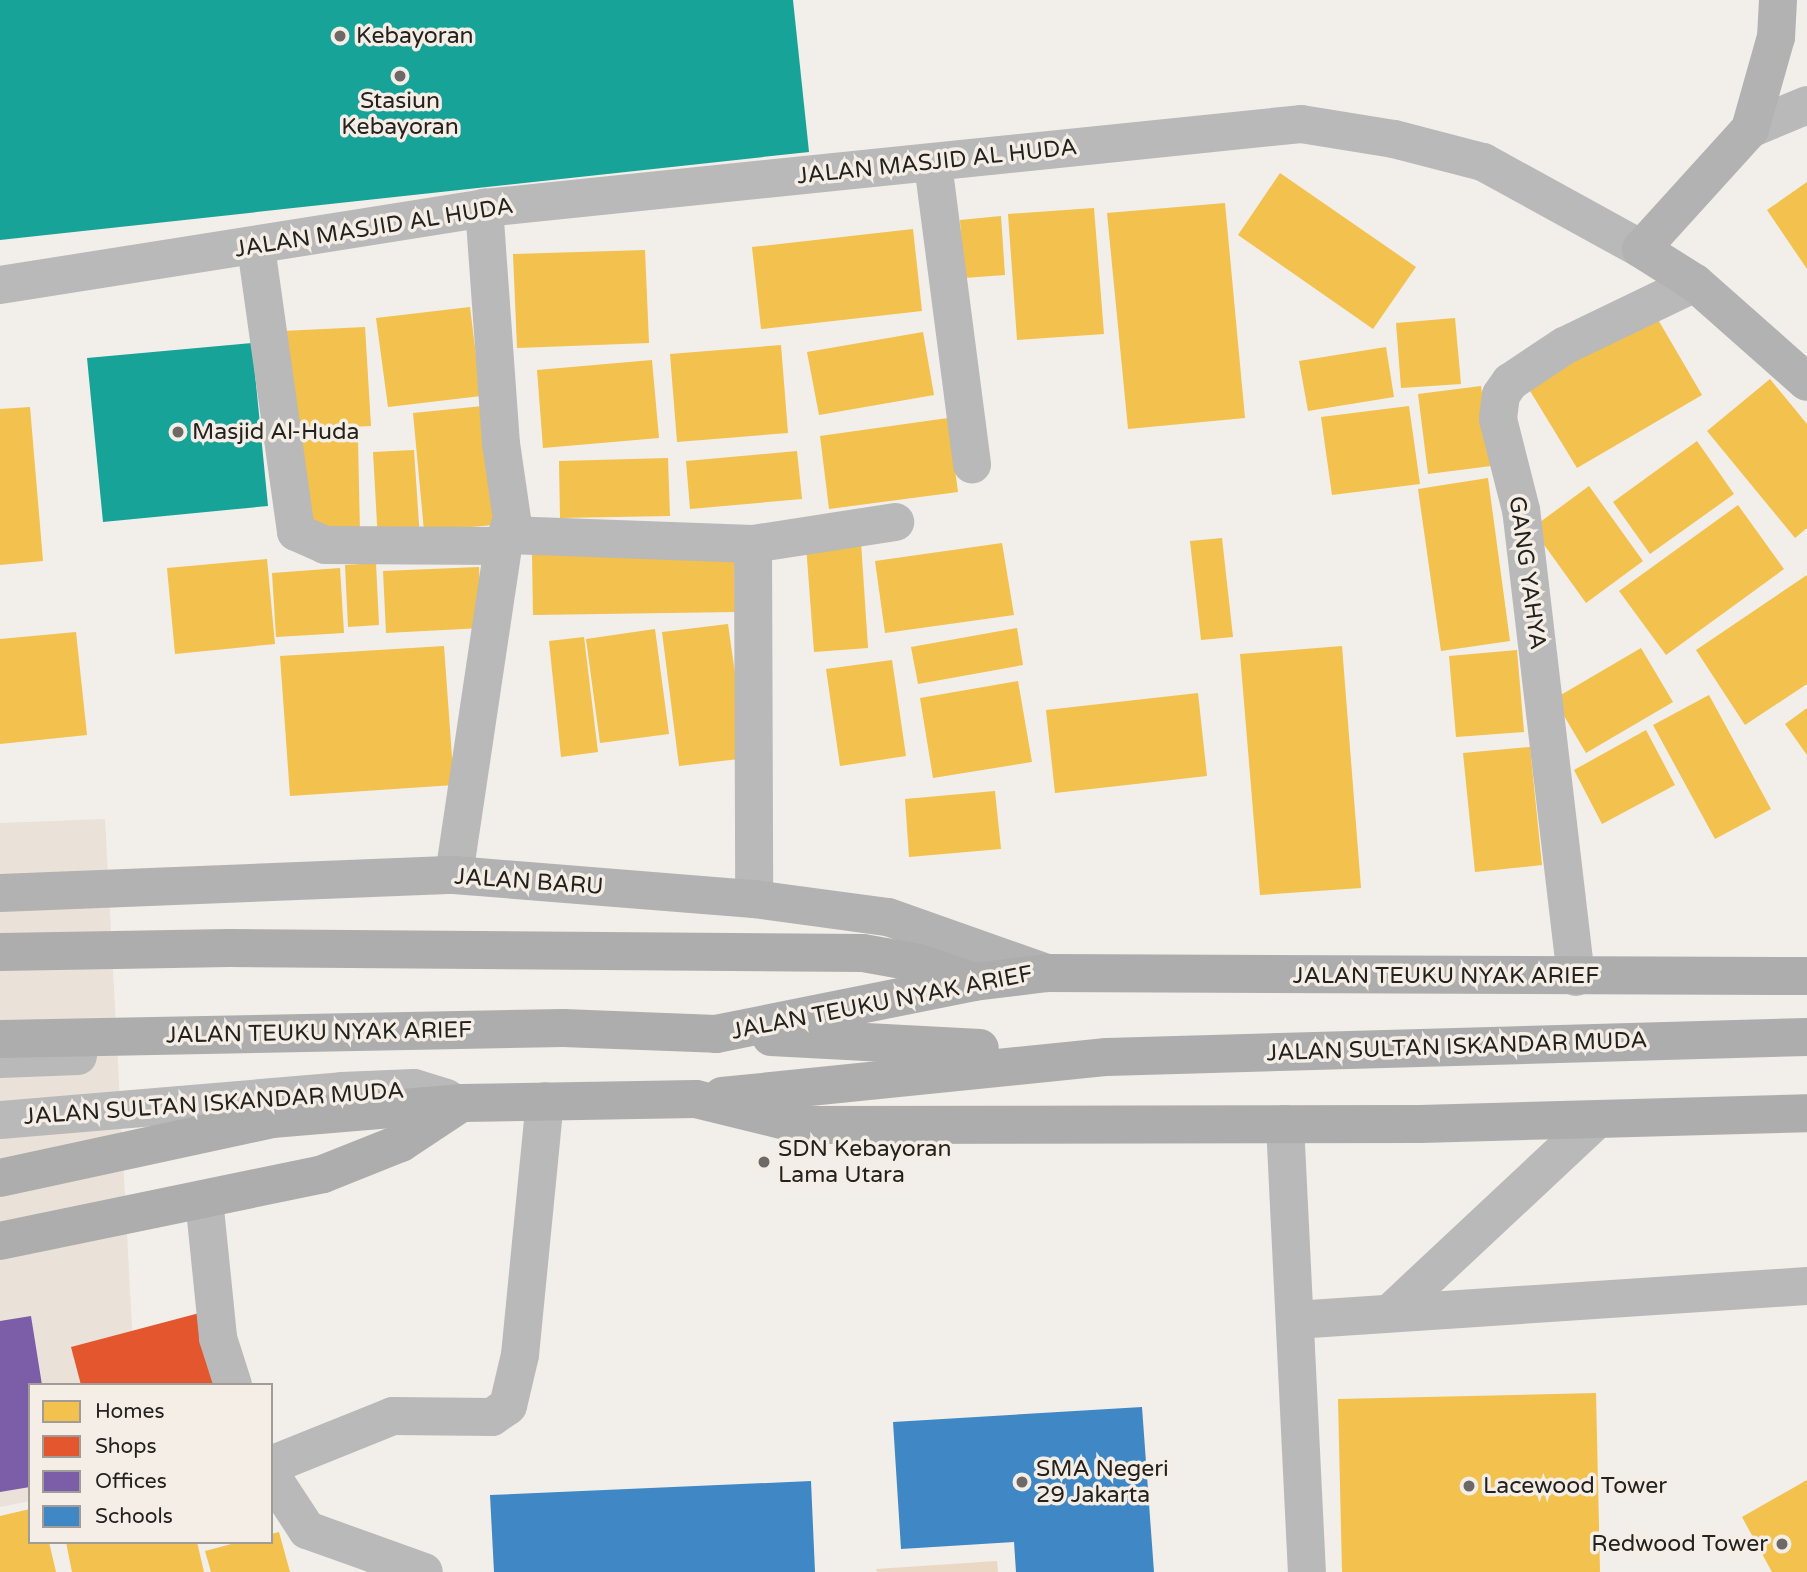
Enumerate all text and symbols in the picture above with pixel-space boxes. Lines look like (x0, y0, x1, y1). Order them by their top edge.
place label: Kebayoran (356, 22, 474, 50)
marker: Kebayoran (330, 26, 350, 46)
marker: Stasiun Kebayoran (392, 68, 408, 84)
place label: Stasiun Kebayoran (341, 87, 459, 141)
street label: JALAN MASJID AL HUDA (796, 134, 1078, 190)
street label: JALAN MASJID AL HUDA (233, 192, 515, 264)
place label: Masjid Al-Huda (192, 418, 360, 446)
marker: Masjid Al-Huda (170, 424, 186, 440)
street label: GANG YAHYA (1503, 494, 1551, 652)
street label: JALAN BARU (454, 863, 604, 901)
street label: JALAN TEUKU NYAK ARIEF (729, 960, 1035, 1046)
street label: JALAN TEUKU NYAK ARIEF (1293, 962, 1599, 990)
street label: JALAN TEUKU NYAK ARIEF (166, 1017, 472, 1049)
street label: JALAN SULTAN ISKANDAR MUDA (1266, 1027, 1648, 1067)
street label: JALAN SULTAN ISKANDAR MUDA (23, 1077, 405, 1131)
place label: SDN Kebayoran Lama Utara (778, 1135, 951, 1189)
marker: SDN Kebayoran Lama Utara (756, 1154, 772, 1170)
legend (28, 1383, 273, 1544)
text: Homes (95, 1399, 165, 1424)
text: Shops (95, 1434, 157, 1459)
place label: SMA Negeri 29 Jakarta (1036, 1455, 1169, 1509)
text: Offices (95, 1469, 167, 1494)
place label: Lacewood Tower (1483, 1472, 1667, 1500)
marker: SMA Negeri 29 Jakarta (1014, 1474, 1030, 1490)
marker: Lacewood Tower (1461, 1478, 1477, 1494)
text: Schools (95, 1504, 173, 1529)
place label: Redwood Tower (1591, 1530, 1768, 1558)
marker: Redwood Tower (1774, 1536, 1790, 1552)

